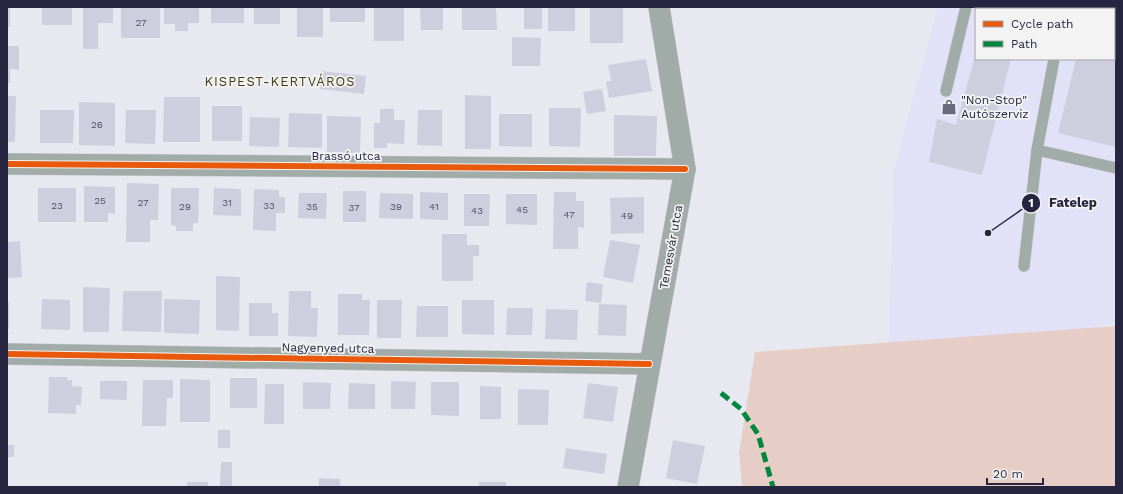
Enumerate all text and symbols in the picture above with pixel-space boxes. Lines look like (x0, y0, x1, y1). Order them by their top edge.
legend (975, 8, 1115, 60)
house number: 27 (135, 17, 147, 28)
text: Cycle path (1011, 17, 1073, 31)
text: Path (1011, 37, 1037, 51)
district label: KISPEST-KERTVÁROS (204, 73, 356, 89)
place label: "Non-Stop" Autószerviz (961, 93, 1029, 121)
shop icon: "Non-Stop" Autószerviz (940, 98, 958, 116)
house number: 26 (91, 119, 103, 130)
street label: Brassó utca (311, 149, 381, 163)
callout: Fatelep (1021, 190, 1105, 215)
house number: 25 (94, 195, 106, 206)
text: Fatelep (1049, 195, 1097, 210)
text: 1 (1028, 196, 1034, 210)
house number: 27 (137, 197, 149, 208)
house number: 31 (222, 197, 232, 208)
house number: 23 (51, 200, 63, 211)
house number: 33 (263, 200, 275, 211)
house number: 29 (179, 201, 191, 212)
house number: 35 (306, 201, 318, 212)
house number: 39 (390, 201, 402, 212)
house number: 41 (429, 201, 439, 212)
house number: 37 (348, 202, 360, 213)
house number: 45 (516, 204, 528, 215)
street label: Temesvár utca (657, 204, 685, 290)
house number: 43 (471, 205, 483, 216)
house number: 47 (563, 209, 575, 220)
house number: 49 (621, 210, 633, 221)
street label: Nagyenyed utca (281, 340, 375, 356)
scale bar (987, 460, 1043, 486)
text: 20 m (993, 467, 1023, 481)

